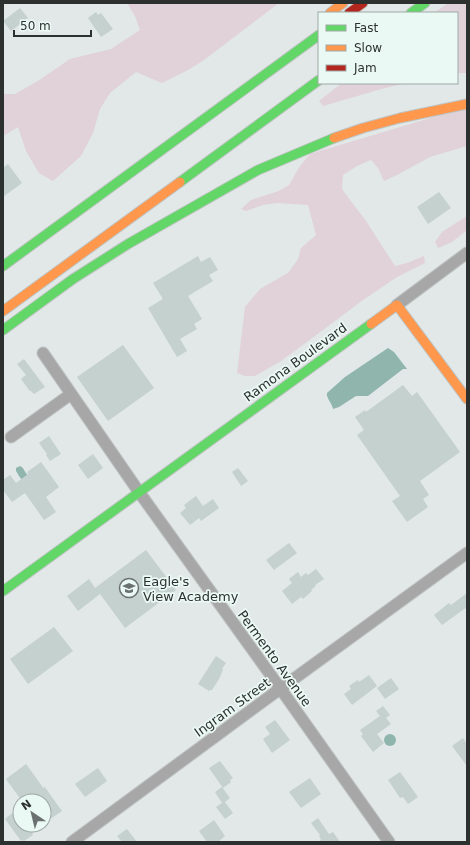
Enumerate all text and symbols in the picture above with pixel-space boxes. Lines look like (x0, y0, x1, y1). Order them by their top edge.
scale bar (14, 12, 91, 38)
legend (318, 12, 458, 84)
text: 50 m (20, 19, 51, 33)
text: Fast (354, 21, 378, 35)
text: Slow (354, 41, 382, 55)
text: Jam (353, 61, 377, 75)
street label: Ramona Boulevard (241, 320, 350, 405)
place label: Eagle's View Academy (143, 574, 239, 604)
school or university icon: Eagle's View Academy (118, 577, 140, 599)
street label: Permento Avenue (235, 607, 314, 709)
street label: Ingram Street (192, 675, 273, 740)
north arrow (12, 793, 52, 833)
text: N (19, 797, 34, 813)

